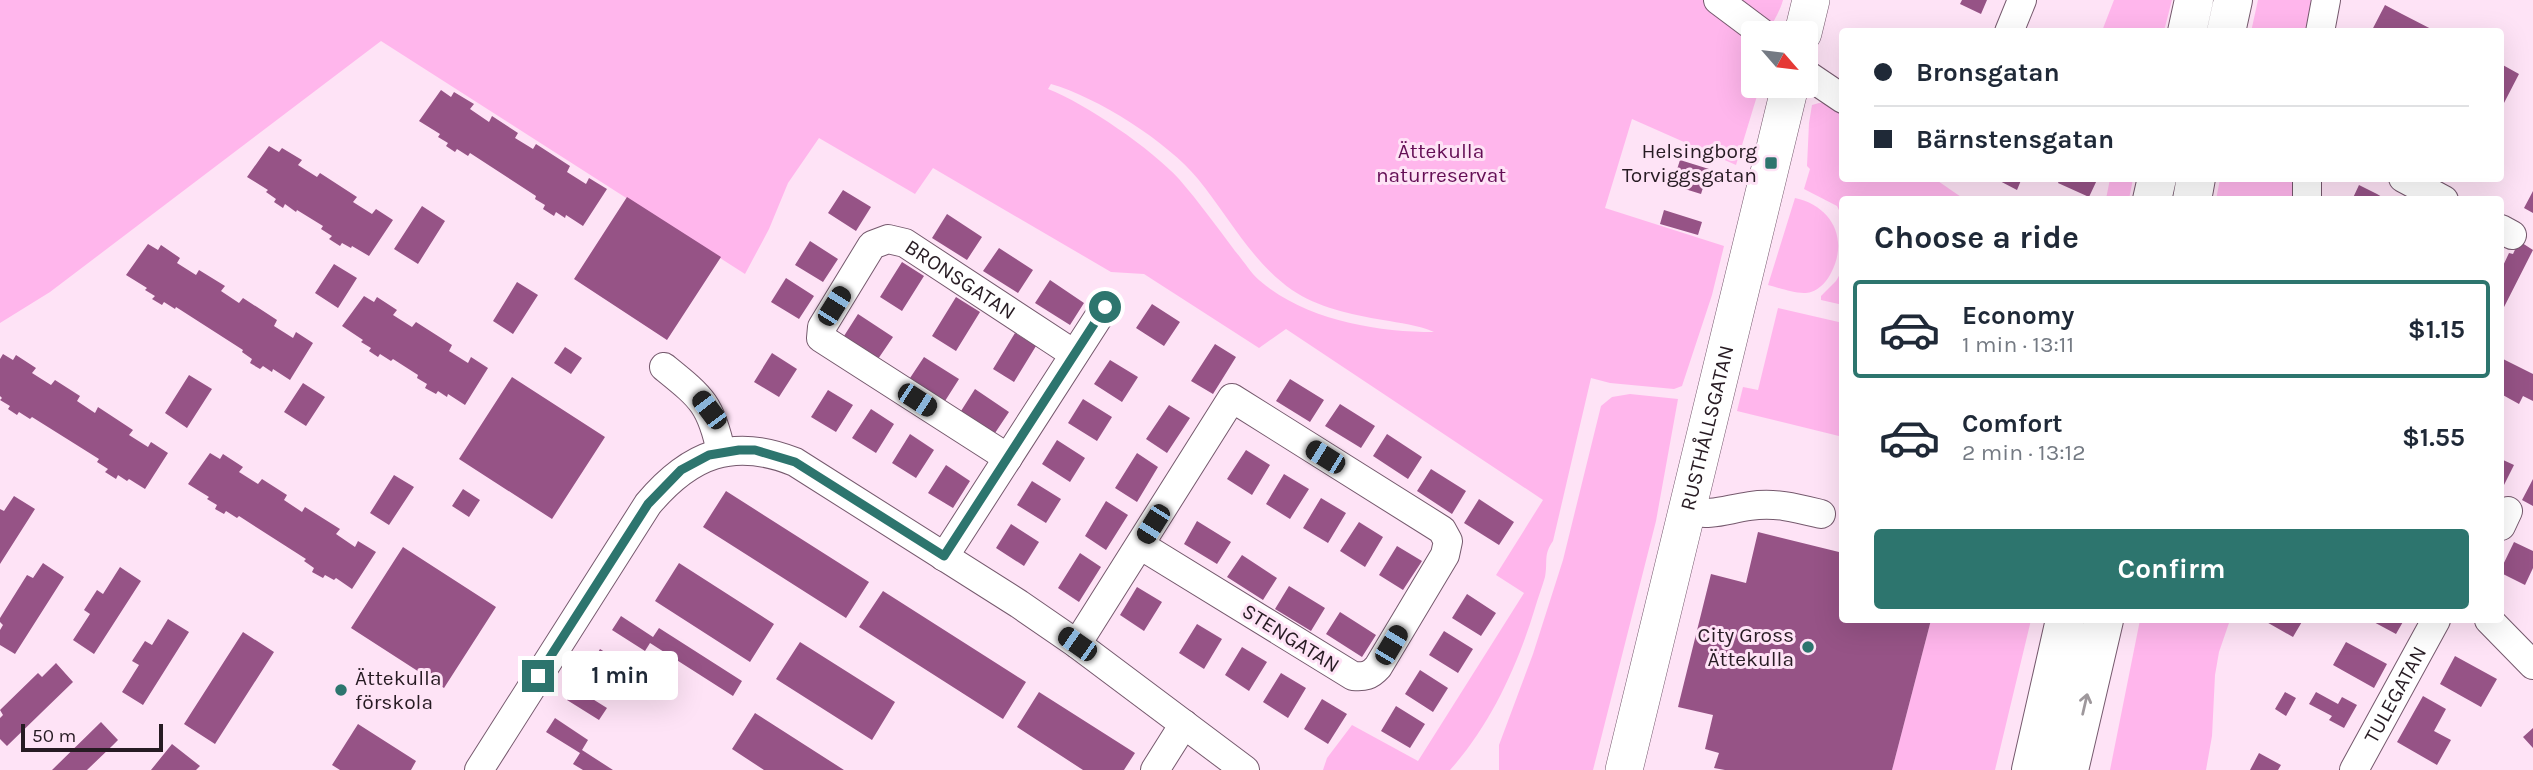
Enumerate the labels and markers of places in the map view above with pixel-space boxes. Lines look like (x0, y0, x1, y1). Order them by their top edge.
place label: Helsingborg Torviggsgatan (1622, 139, 1757, 187)
marker: Helsingborg Torviggsgatan (1763, 155, 1779, 171)
place label: City Gross Ättekulla (1698, 623, 1794, 671)
marker: City Gross Ättekulla (1800, 639, 1816, 655)
place label: Ättekulla förskola (355, 666, 442, 714)
marker: Ättekulla förskola (333, 682, 349, 698)

